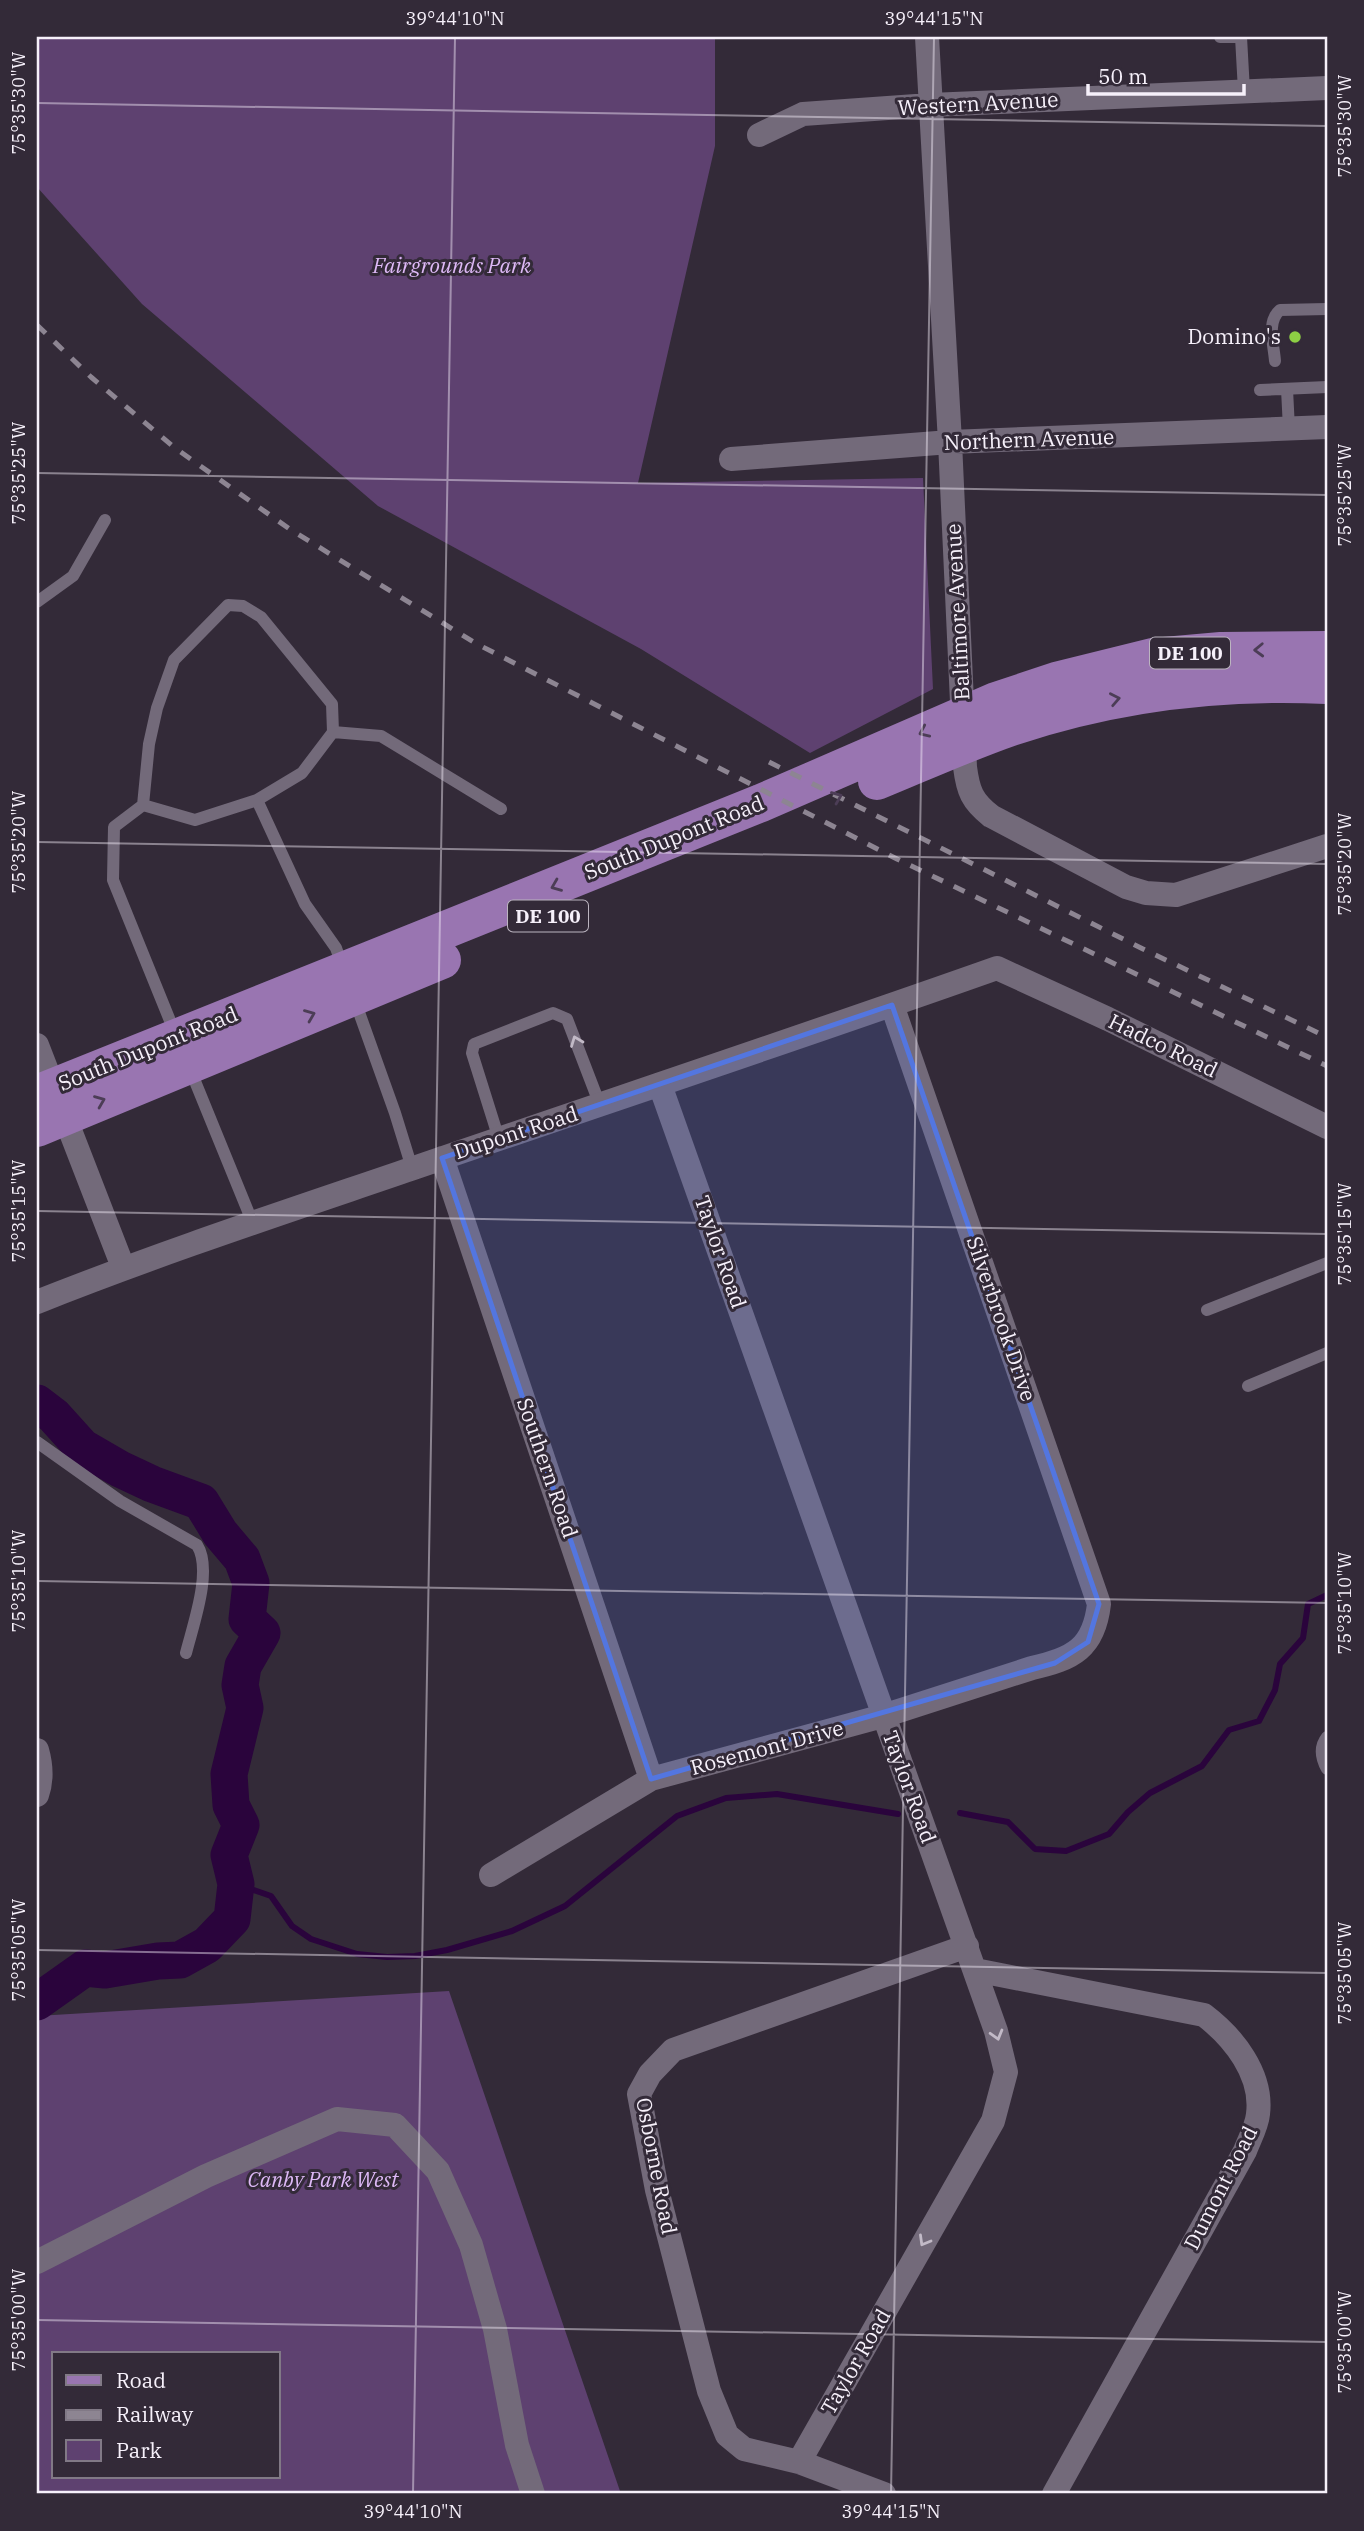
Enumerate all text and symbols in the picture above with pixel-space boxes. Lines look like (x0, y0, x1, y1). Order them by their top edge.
text: 39°44'10"N (406, 7, 505, 30)
text: 39°44'15"N (885, 7, 984, 30)
text: 75°35'30"W (7, 51, 30, 154)
scale bar (1088, 52, 1243, 96)
text: 50 m (1098, 62, 1148, 90)
text: 75°35'30"W (1333, 74, 1356, 177)
street label: Western Avenue (897, 85, 1059, 121)
park label: Fairgrounds Park (372, 251, 532, 279)
place label: Domino's (1188, 322, 1281, 350)
marker: Domino's (1287, 329, 1303, 345)
text: 75°35'25"W (7, 421, 30, 524)
street label: Northern Avenue (943, 422, 1115, 456)
text: 75°35'25"W (1333, 443, 1356, 546)
street label: Baltimore Avenue (938, 523, 976, 701)
road number: DE 100 (1150, 638, 1230, 668)
one-way arrow (1253, 642, 1264, 657)
one-way arrow (1109, 693, 1121, 708)
one-way arrow (919, 724, 932, 738)
street label: South Dupont Road (580, 788, 768, 886)
text: 75°35'20"W (7, 790, 30, 893)
one-way arrow (830, 791, 843, 805)
text: 75°35'20"W (1333, 812, 1356, 915)
one-way arrow (551, 877, 563, 891)
road number: DE 100 (508, 900, 588, 932)
street label: South Dupont Road (54, 999, 242, 1097)
street label: Hadco Road (1104, 1007, 1223, 1084)
one-way arrow (303, 1009, 315, 1023)
one-way arrow (570, 1036, 584, 1048)
one-way arrow (93, 1096, 105, 1110)
street label: Dupont Road (450, 1099, 581, 1165)
text: 75°35'15"W (7, 1159, 30, 1262)
text: 75°35'15"W (1333, 1182, 1356, 1285)
street label: Taylor Road (689, 1191, 753, 1312)
street label: Silverbrook Drive (961, 1232, 1043, 1405)
street label: Southern Road (511, 1394, 585, 1542)
text: 75°35'10"W (7, 1529, 30, 1632)
text: 75°35'10"W (1333, 1551, 1356, 1654)
street label: Rosemont Drive (687, 1713, 847, 1781)
street label: Taylor Road (877, 1727, 943, 1847)
text: 75°35'05"W (7, 1898, 30, 2001)
text: 75°35'05"W (1333, 1921, 1356, 2024)
one-way arrow (988, 2029, 1003, 2041)
street label: Osborne Road (630, 2095, 684, 2237)
street label: Dumont Road (1177, 2121, 1263, 2254)
park label: Canby Park West (248, 2165, 399, 2193)
one-way arrow (919, 2234, 932, 2247)
text: 75°35'00"W (7, 2268, 30, 2371)
text: 75°35'00"W (1333, 2290, 1356, 2393)
street label: Taylor Road (814, 2303, 897, 2419)
legend (52, 2352, 280, 2478)
text: Road (116, 2366, 166, 2394)
text: Railway (116, 2400, 194, 2428)
text: Park (116, 2436, 163, 2464)
text: 39°44'10"N (364, 2500, 463, 2523)
text: 39°44'15"N (842, 2500, 941, 2523)

